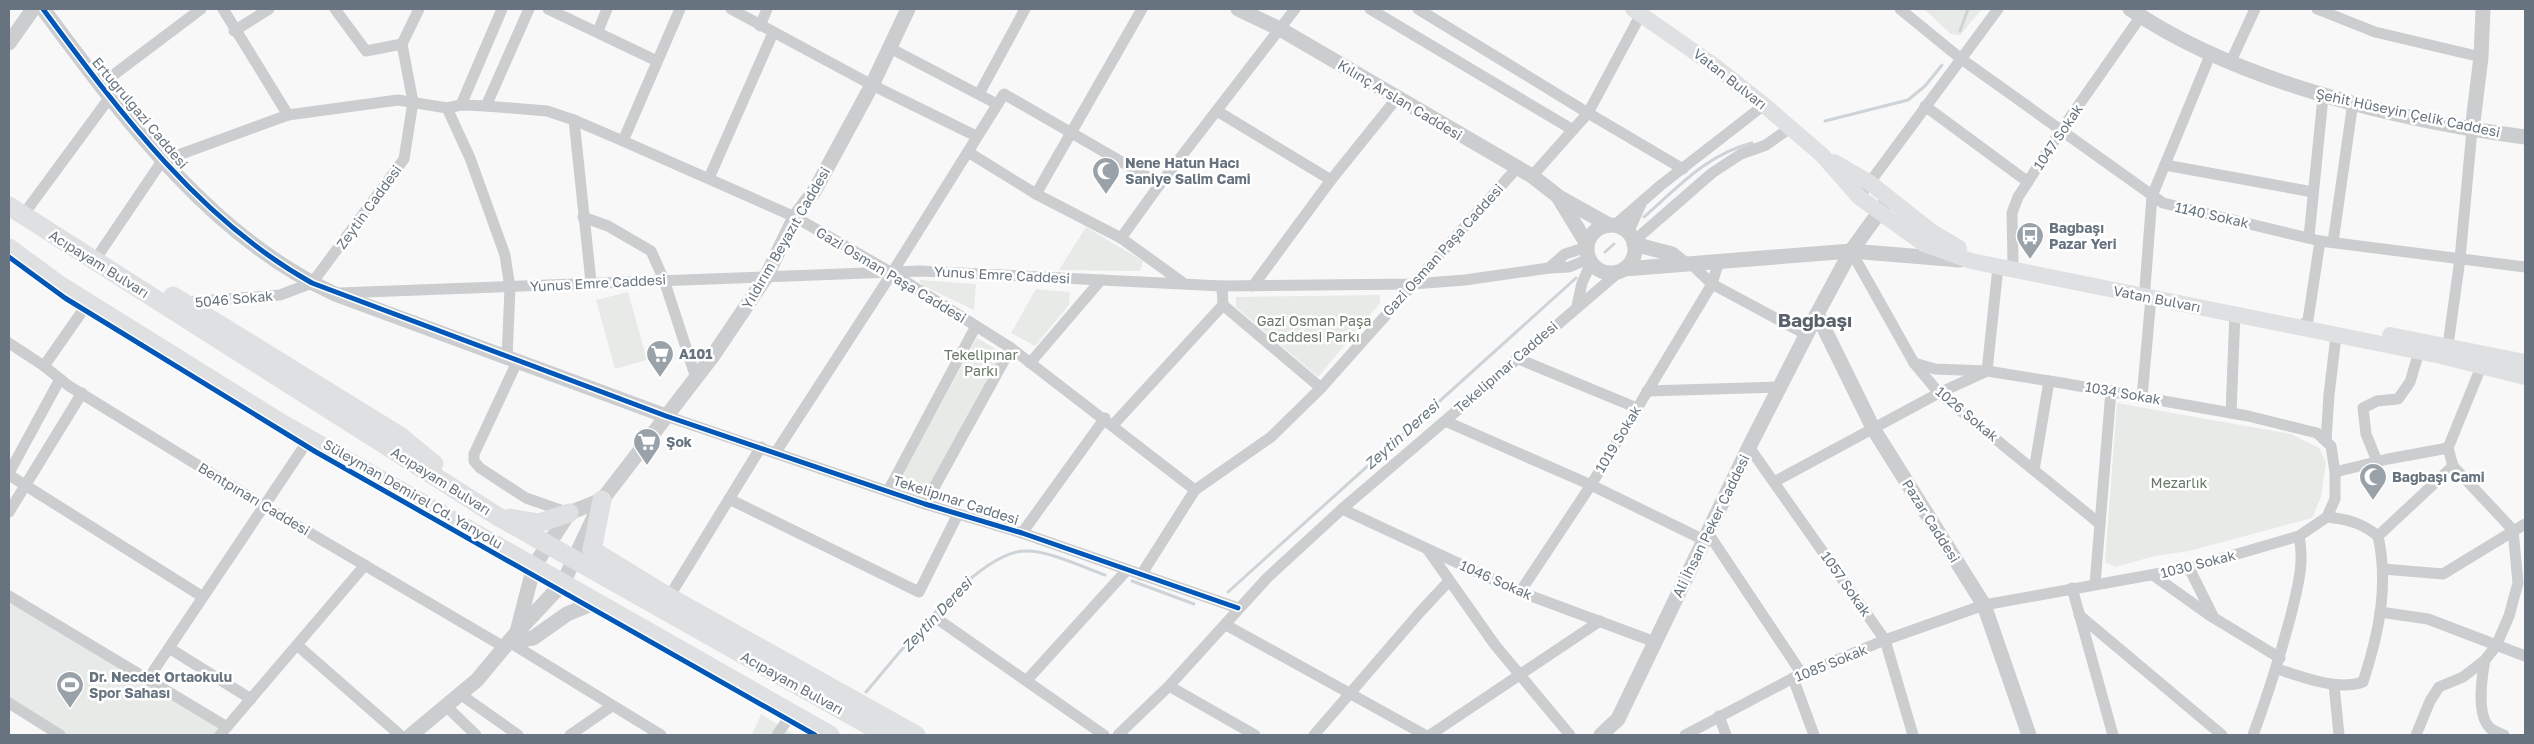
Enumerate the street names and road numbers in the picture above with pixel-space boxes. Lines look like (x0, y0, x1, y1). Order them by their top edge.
street label: Vatan Bulvarı (1690, 45, 1770, 113)
street label: Ertuğrulgazi Caddesi (89, 54, 192, 172)
street label: Kılınç Arslan Caddesi (1335, 56, 1466, 143)
street label: Şehit Hüseyin Çelik Caddesi (2314, 85, 2502, 140)
street label: 1047 Sokak (2029, 100, 2086, 173)
street label: Zeytin Caddesi (332, 161, 405, 252)
street label: Yıldırım Beyazıt Caddesi (738, 164, 833, 312)
street label: Gazi Osman Paşa Caddesi (1379, 180, 1507, 319)
street label: 1140 Sokak (2174, 198, 2251, 231)
street label: Gazi Osman Paşa Caddesi (813, 223, 969, 326)
street label: Acıpayam Bulvarı (46, 226, 152, 301)
street label: Yunus Emre Caddesi (933, 262, 1071, 287)
street label: Yunus Emre Caddesi (529, 270, 667, 295)
street label: Vatan Bulvarı (2112, 282, 2202, 315)
street label: 5046 Sokak (194, 287, 274, 310)
street label: Tekelipınar Caddesi (1451, 317, 1561, 416)
street label: 1034 Sokak (2084, 377, 2162, 408)
street label: 1026 Sokak (1933, 383, 2002, 445)
street label: 1019 Sokak (1591, 402, 1644, 475)
street label: Süleyman Demirel Cd. Yanyolu (321, 435, 506, 552)
street label: Acıpayam Bulvarı (388, 443, 494, 518)
street label: Ali İhsan Peker Caddesi (1668, 451, 1753, 600)
street label: Bentpınarı Caddesi (195, 459, 313, 539)
street label: Tekelipınar Caddesi (891, 471, 1021, 528)
street label: Pazar Caddesi (1899, 476, 1964, 565)
street label: 1030 Sokak (2159, 546, 2237, 581)
street label: 1057 Sokak (1818, 548, 1875, 620)
street label: 1046 Sokak (1458, 556, 1535, 603)
street label: 1085 Sokak (1792, 640, 1870, 685)
street label: Acıpayam Bulvarı (738, 647, 847, 718)

